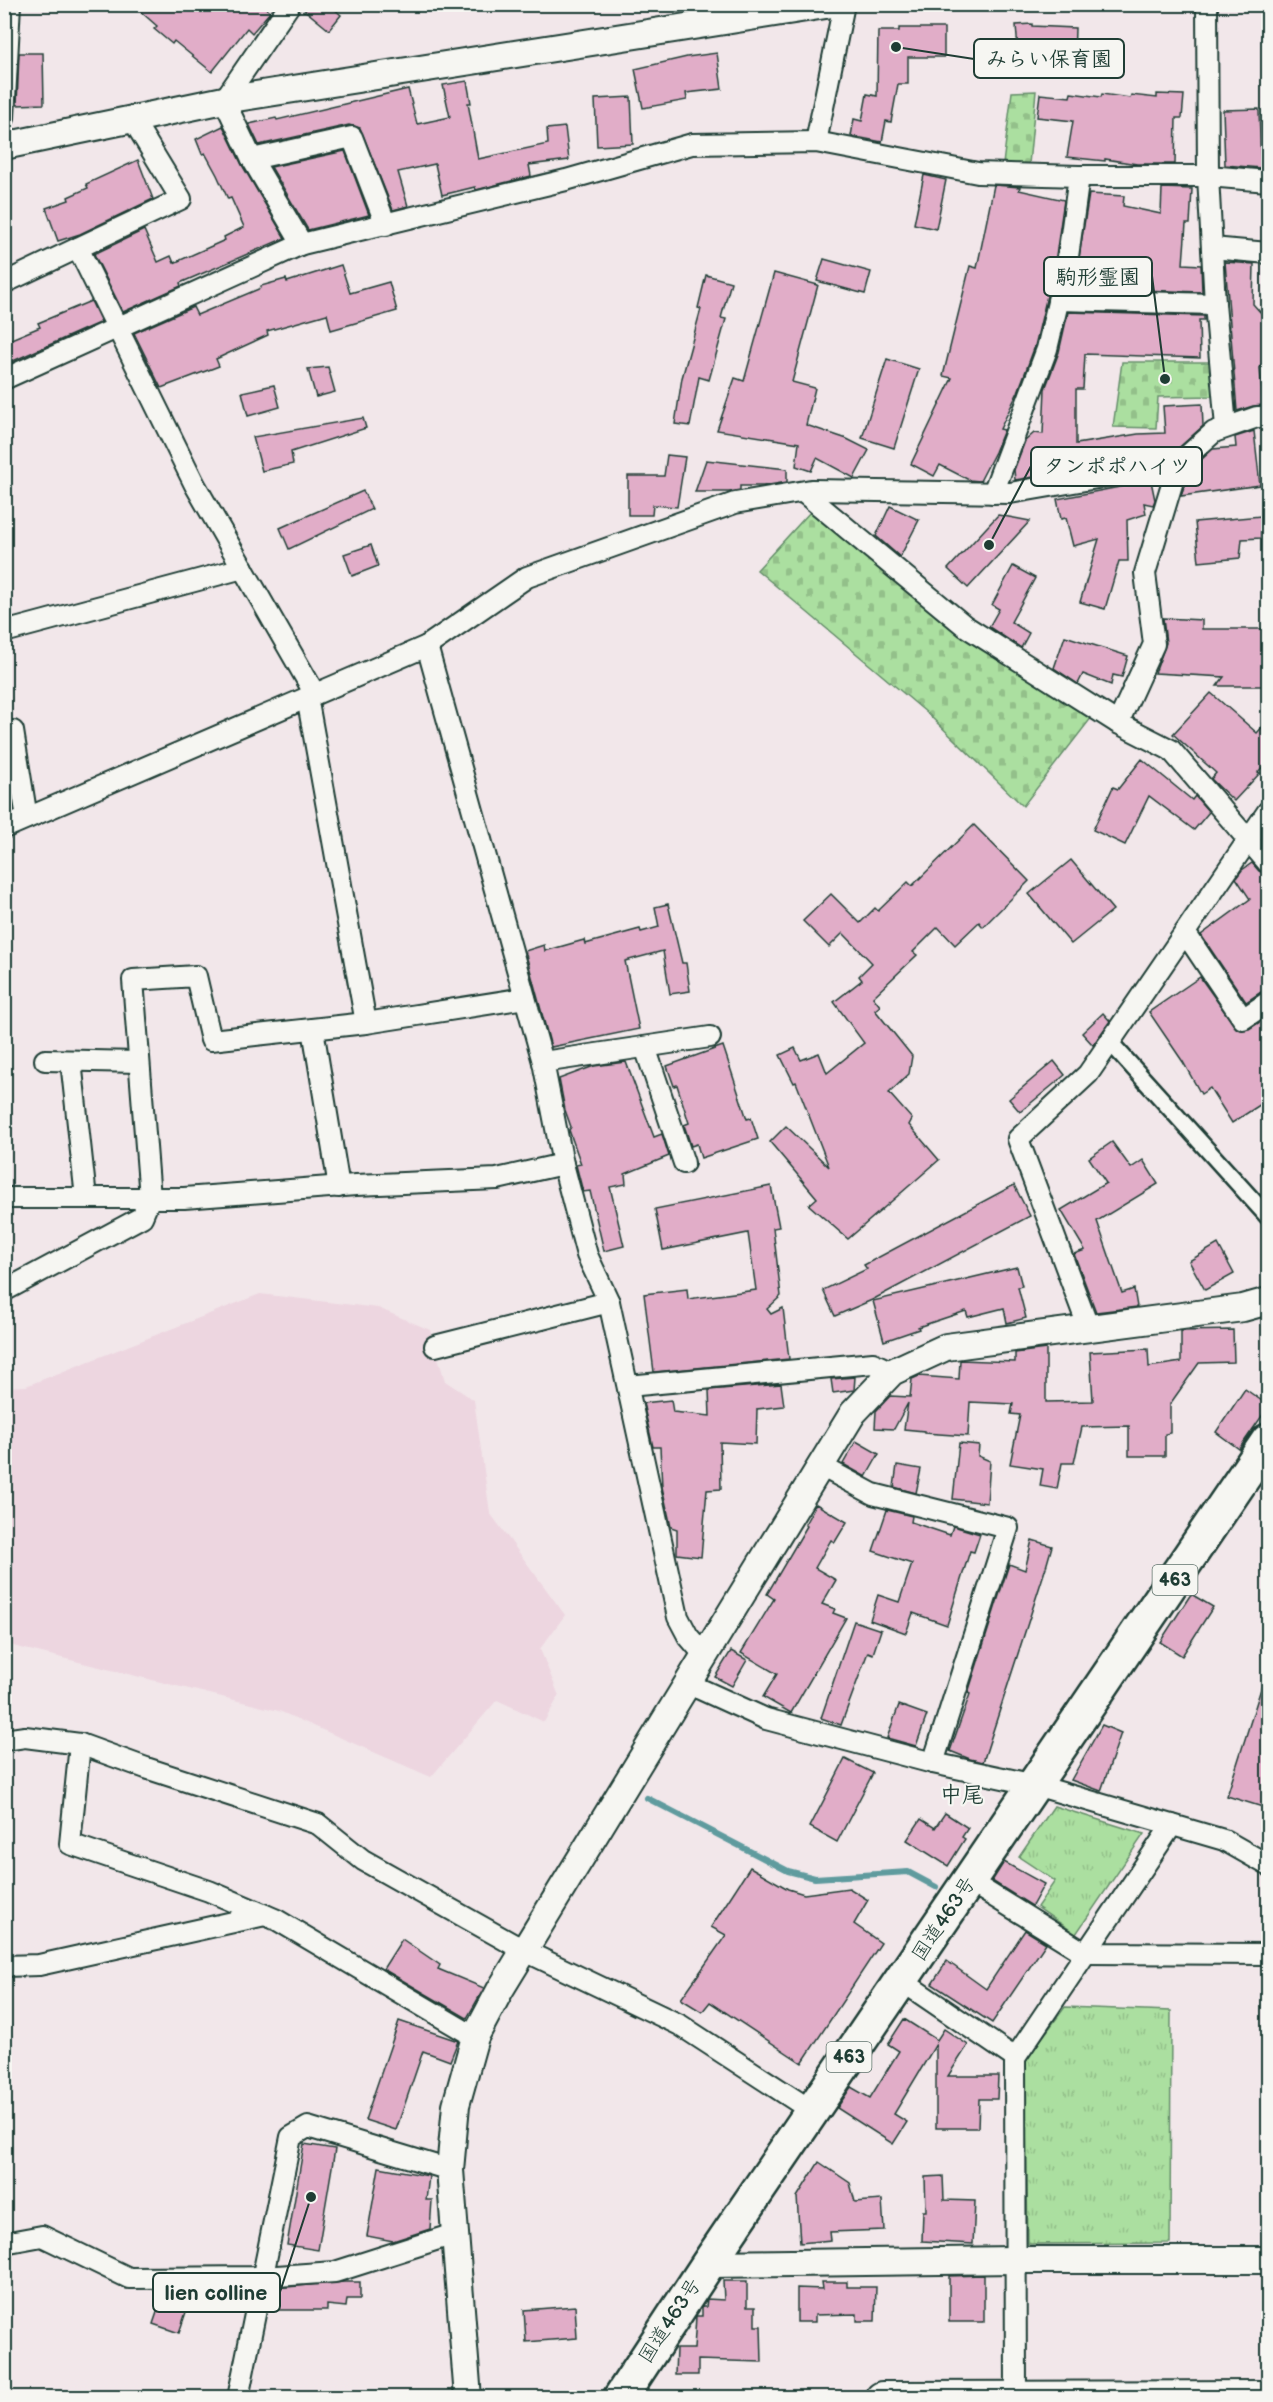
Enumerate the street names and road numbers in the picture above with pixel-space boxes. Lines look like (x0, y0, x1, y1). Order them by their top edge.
road number: 463 (1152, 1565, 1198, 1595)
street label: 国道463号 (907, 1872, 981, 1966)
road number: 463 (826, 2042, 872, 2072)
street label: 国道463号 (634, 2274, 706, 2368)

